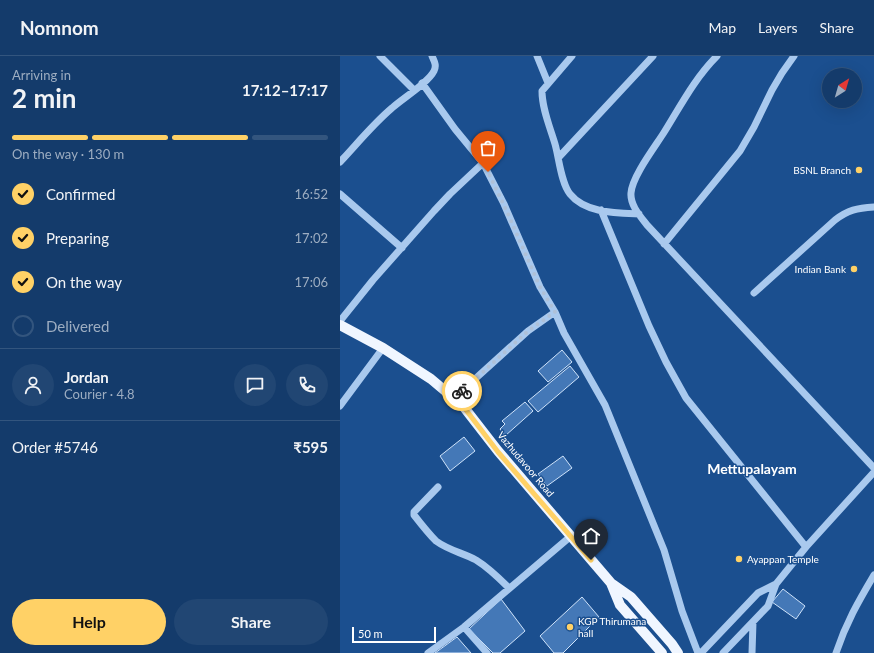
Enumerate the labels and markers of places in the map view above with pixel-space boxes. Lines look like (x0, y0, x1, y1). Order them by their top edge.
pin (471, 131, 505, 172)
place label: BSNL Branch (793, 164, 851, 176)
marker: BSNL Branch (854, 165, 864, 175)
place label: Indian Bank (795, 263, 847, 275)
marker: Indian Bank (849, 264, 859, 274)
pin (574, 519, 608, 560)
place label: Ayappan Temple (747, 553, 819, 565)
marker: Ayappan Temple (734, 554, 744, 564)
place label: KGP Thirumana hall (578, 615, 646, 639)
marker: KGP Thirumana hall (565, 622, 575, 632)

